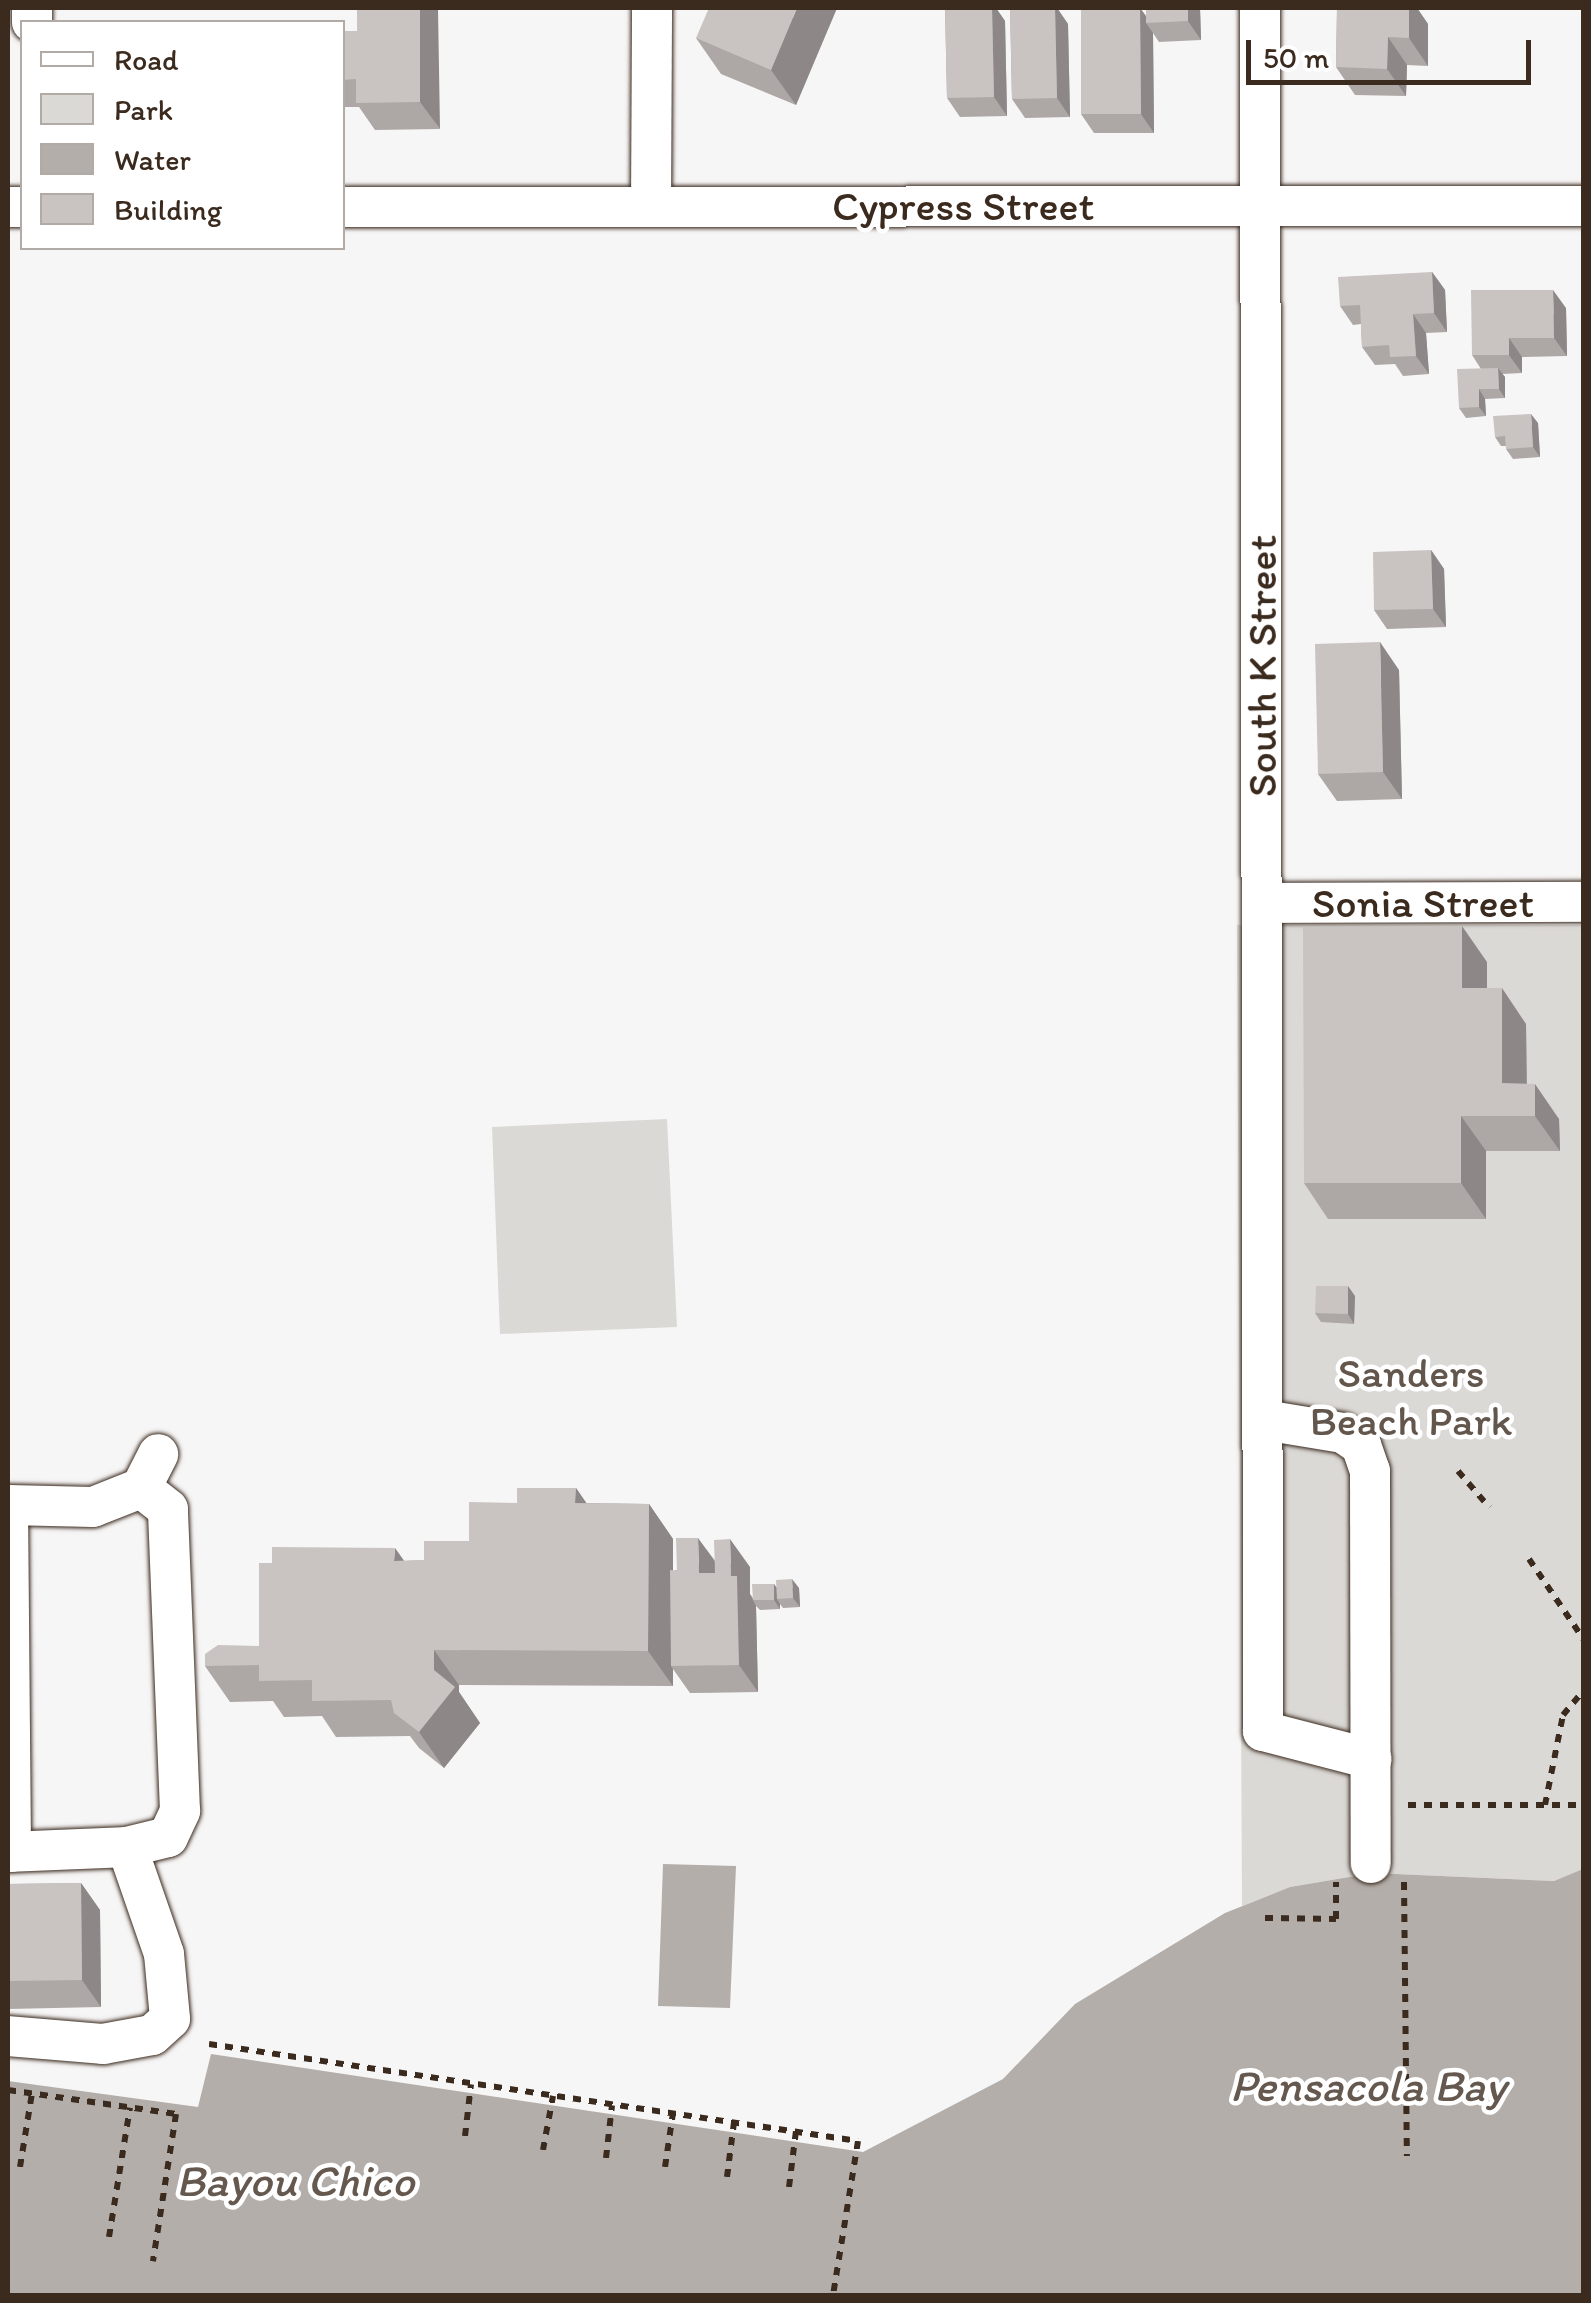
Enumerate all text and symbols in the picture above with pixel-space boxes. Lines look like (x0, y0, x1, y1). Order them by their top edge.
legend (20, 20, 345, 250)
scale bar (1251, 20, 1536, 82)
text: 50 m (1263, 39, 1329, 76)
text: Road (114, 41, 179, 78)
text: Park (114, 91, 173, 128)
text: Water (114, 141, 191, 178)
street label: Cypress Street (832, 181, 1094, 231)
text: Building (114, 191, 222, 228)
street label: South K Street (1237, 535, 1287, 797)
street label: Sonia Street (1312, 878, 1534, 928)
park label: Sanders Beach Park (1310, 1348, 1512, 1446)
water label: Pensacola Bay (1230, 2059, 1506, 2113)
water label: Bayou Chico (175, 2154, 415, 2208)

